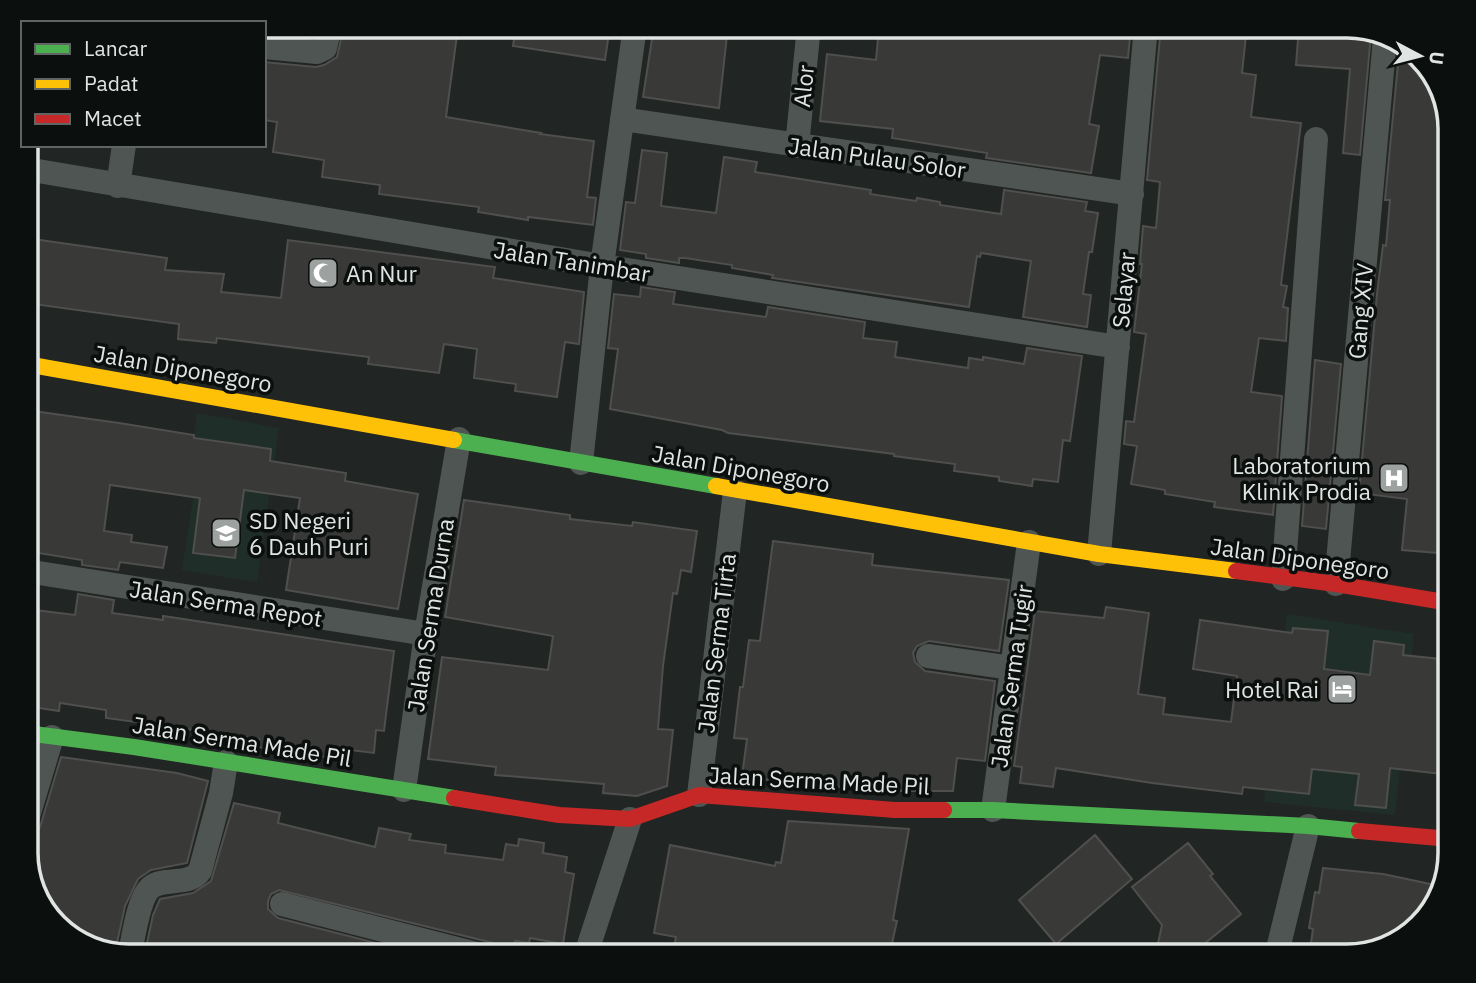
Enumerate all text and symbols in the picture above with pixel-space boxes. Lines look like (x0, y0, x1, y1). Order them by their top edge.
legend (21, 21, 266, 147)
north arrow (1385, 21, 1455, 91)
text: Lancar (84, 34, 147, 62)
text: U (1424, 50, 1450, 66)
street label: Alor (786, 63, 820, 109)
text: Padat (84, 69, 139, 97)
text: Macet (84, 104, 142, 132)
street label: Jalan Pulau Solor (786, 130, 968, 184)
street label: Jalan Tanimbar (492, 234, 653, 288)
street label: Selayar (1105, 250, 1141, 329)
mosque icon: An Nur (306, 256, 340, 290)
place label: An Nur (346, 258, 418, 288)
street label: Gang XIV (1341, 262, 1379, 360)
street label: Jalan Diponegoro (92, 338, 274, 398)
street label: Jalan Diponegoro (650, 438, 832, 498)
place label: Laboratorium Klinik Prodia (1232, 450, 1371, 506)
hospital icon: Laboratorium Klinik Prodia (1377, 461, 1411, 495)
place label: SD Negeri 6 Dauh Puri (249, 505, 369, 561)
school or university icon: SD Negeri 6 Dauh Puri (209, 516, 243, 550)
street label: Jalan Serma Durna (400, 516, 460, 714)
street label: Jalan Diponegoro (1209, 531, 1391, 585)
street label: Jalan Serma Tirta (690, 551, 742, 735)
street label: Jalan Serma Repot (128, 573, 324, 633)
street label: Jalan Serma Tugir (983, 582, 1039, 770)
hotel icon: Hotel Rai (1325, 672, 1359, 706)
place label: Hotel Rai (1225, 674, 1319, 704)
street label: Jalan Serma Made Pil (130, 709, 354, 773)
street label: Jalan Serma Made Pil (708, 759, 930, 801)

